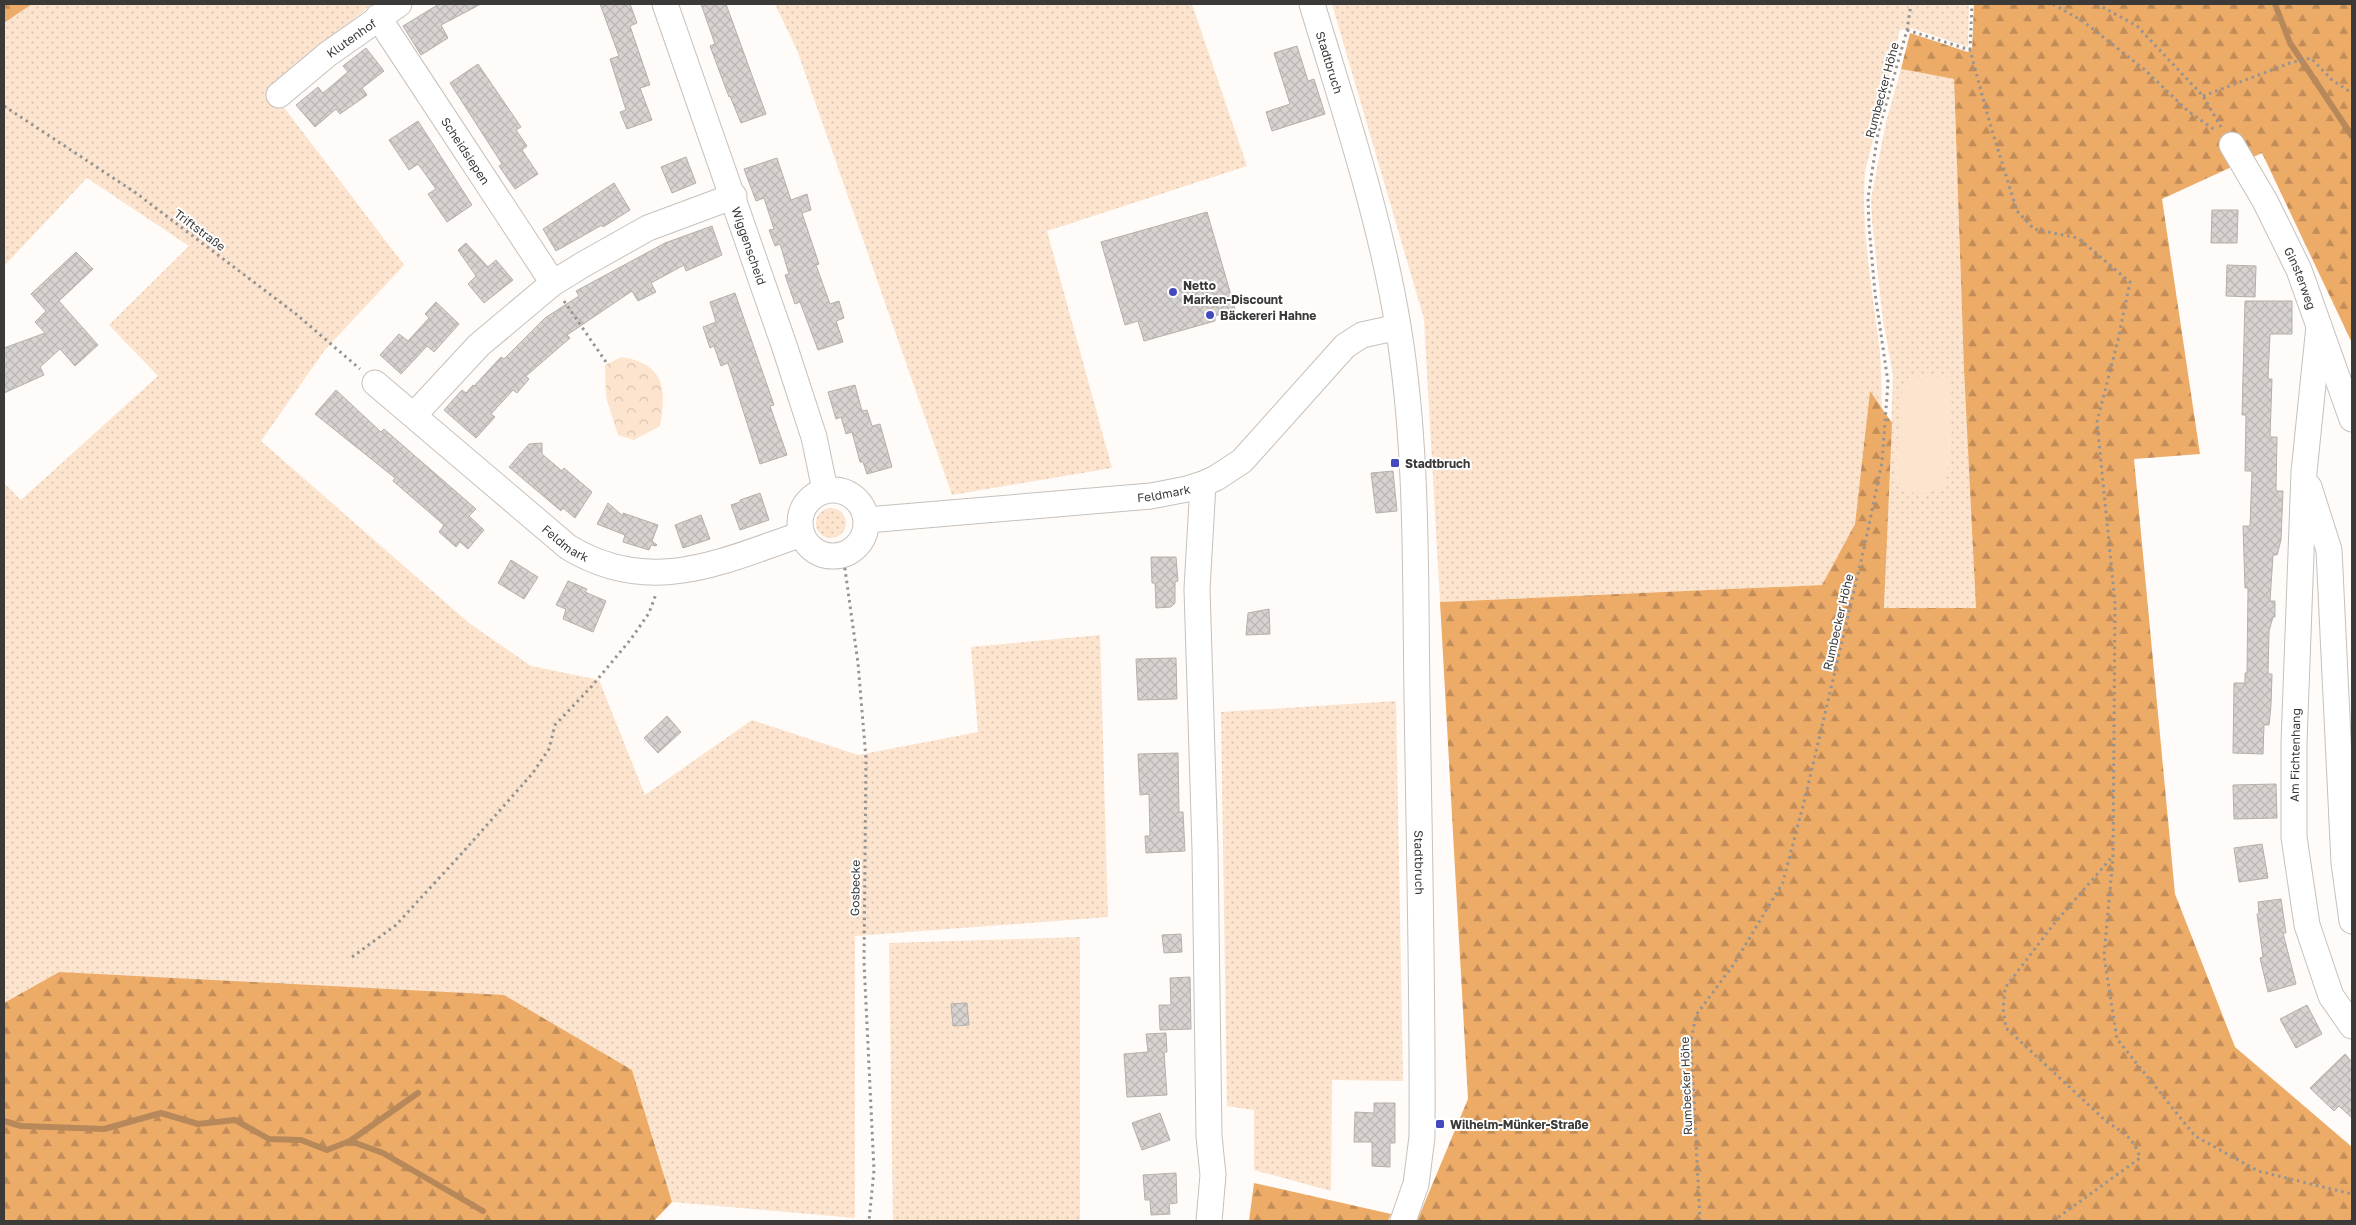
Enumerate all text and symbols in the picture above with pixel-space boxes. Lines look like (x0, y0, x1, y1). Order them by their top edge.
street label: Klutenhof (323, 15, 379, 60)
street label: Stadtbruch (1313, 29, 1347, 95)
street label: Rumbecker Höhe (1862, 40, 1902, 140)
street label: Scheidsiepen (438, 114, 494, 187)
street label: Wiggenscheid (729, 205, 770, 287)
street label: Triftstraße (172, 206, 228, 254)
street label: Ginsterweg (2281, 244, 2320, 311)
place label: Netto Marken-Discount (1183, 278, 1283, 307)
marker: Netto Marken-Discount (1167, 286, 1179, 298)
place label: Bäckereri Hahne (1220, 308, 1316, 323)
marker: Bäckereri Hahne (1204, 309, 1216, 321)
place label: Stadtbruch (1405, 456, 1470, 471)
marker: Stadtbruch (1389, 457, 1401, 469)
street label: Feldmark (1136, 481, 1192, 505)
street label: Feldmark (539, 521, 592, 565)
street label: Rumbecker Höhe (1820, 572, 1856, 672)
street label: Am Fichtenhang (2287, 708, 2303, 802)
street label: Stadtbruch (1412, 830, 1428, 895)
street label: Gosbecke (847, 860, 863, 916)
street label: Rumbecker Höhe (1677, 1036, 1695, 1135)
place label: Wilhelm-Münker-Straße (1450, 1117, 1589, 1132)
marker: Wilhelm-Münker-Straße (1434, 1118, 1446, 1130)

